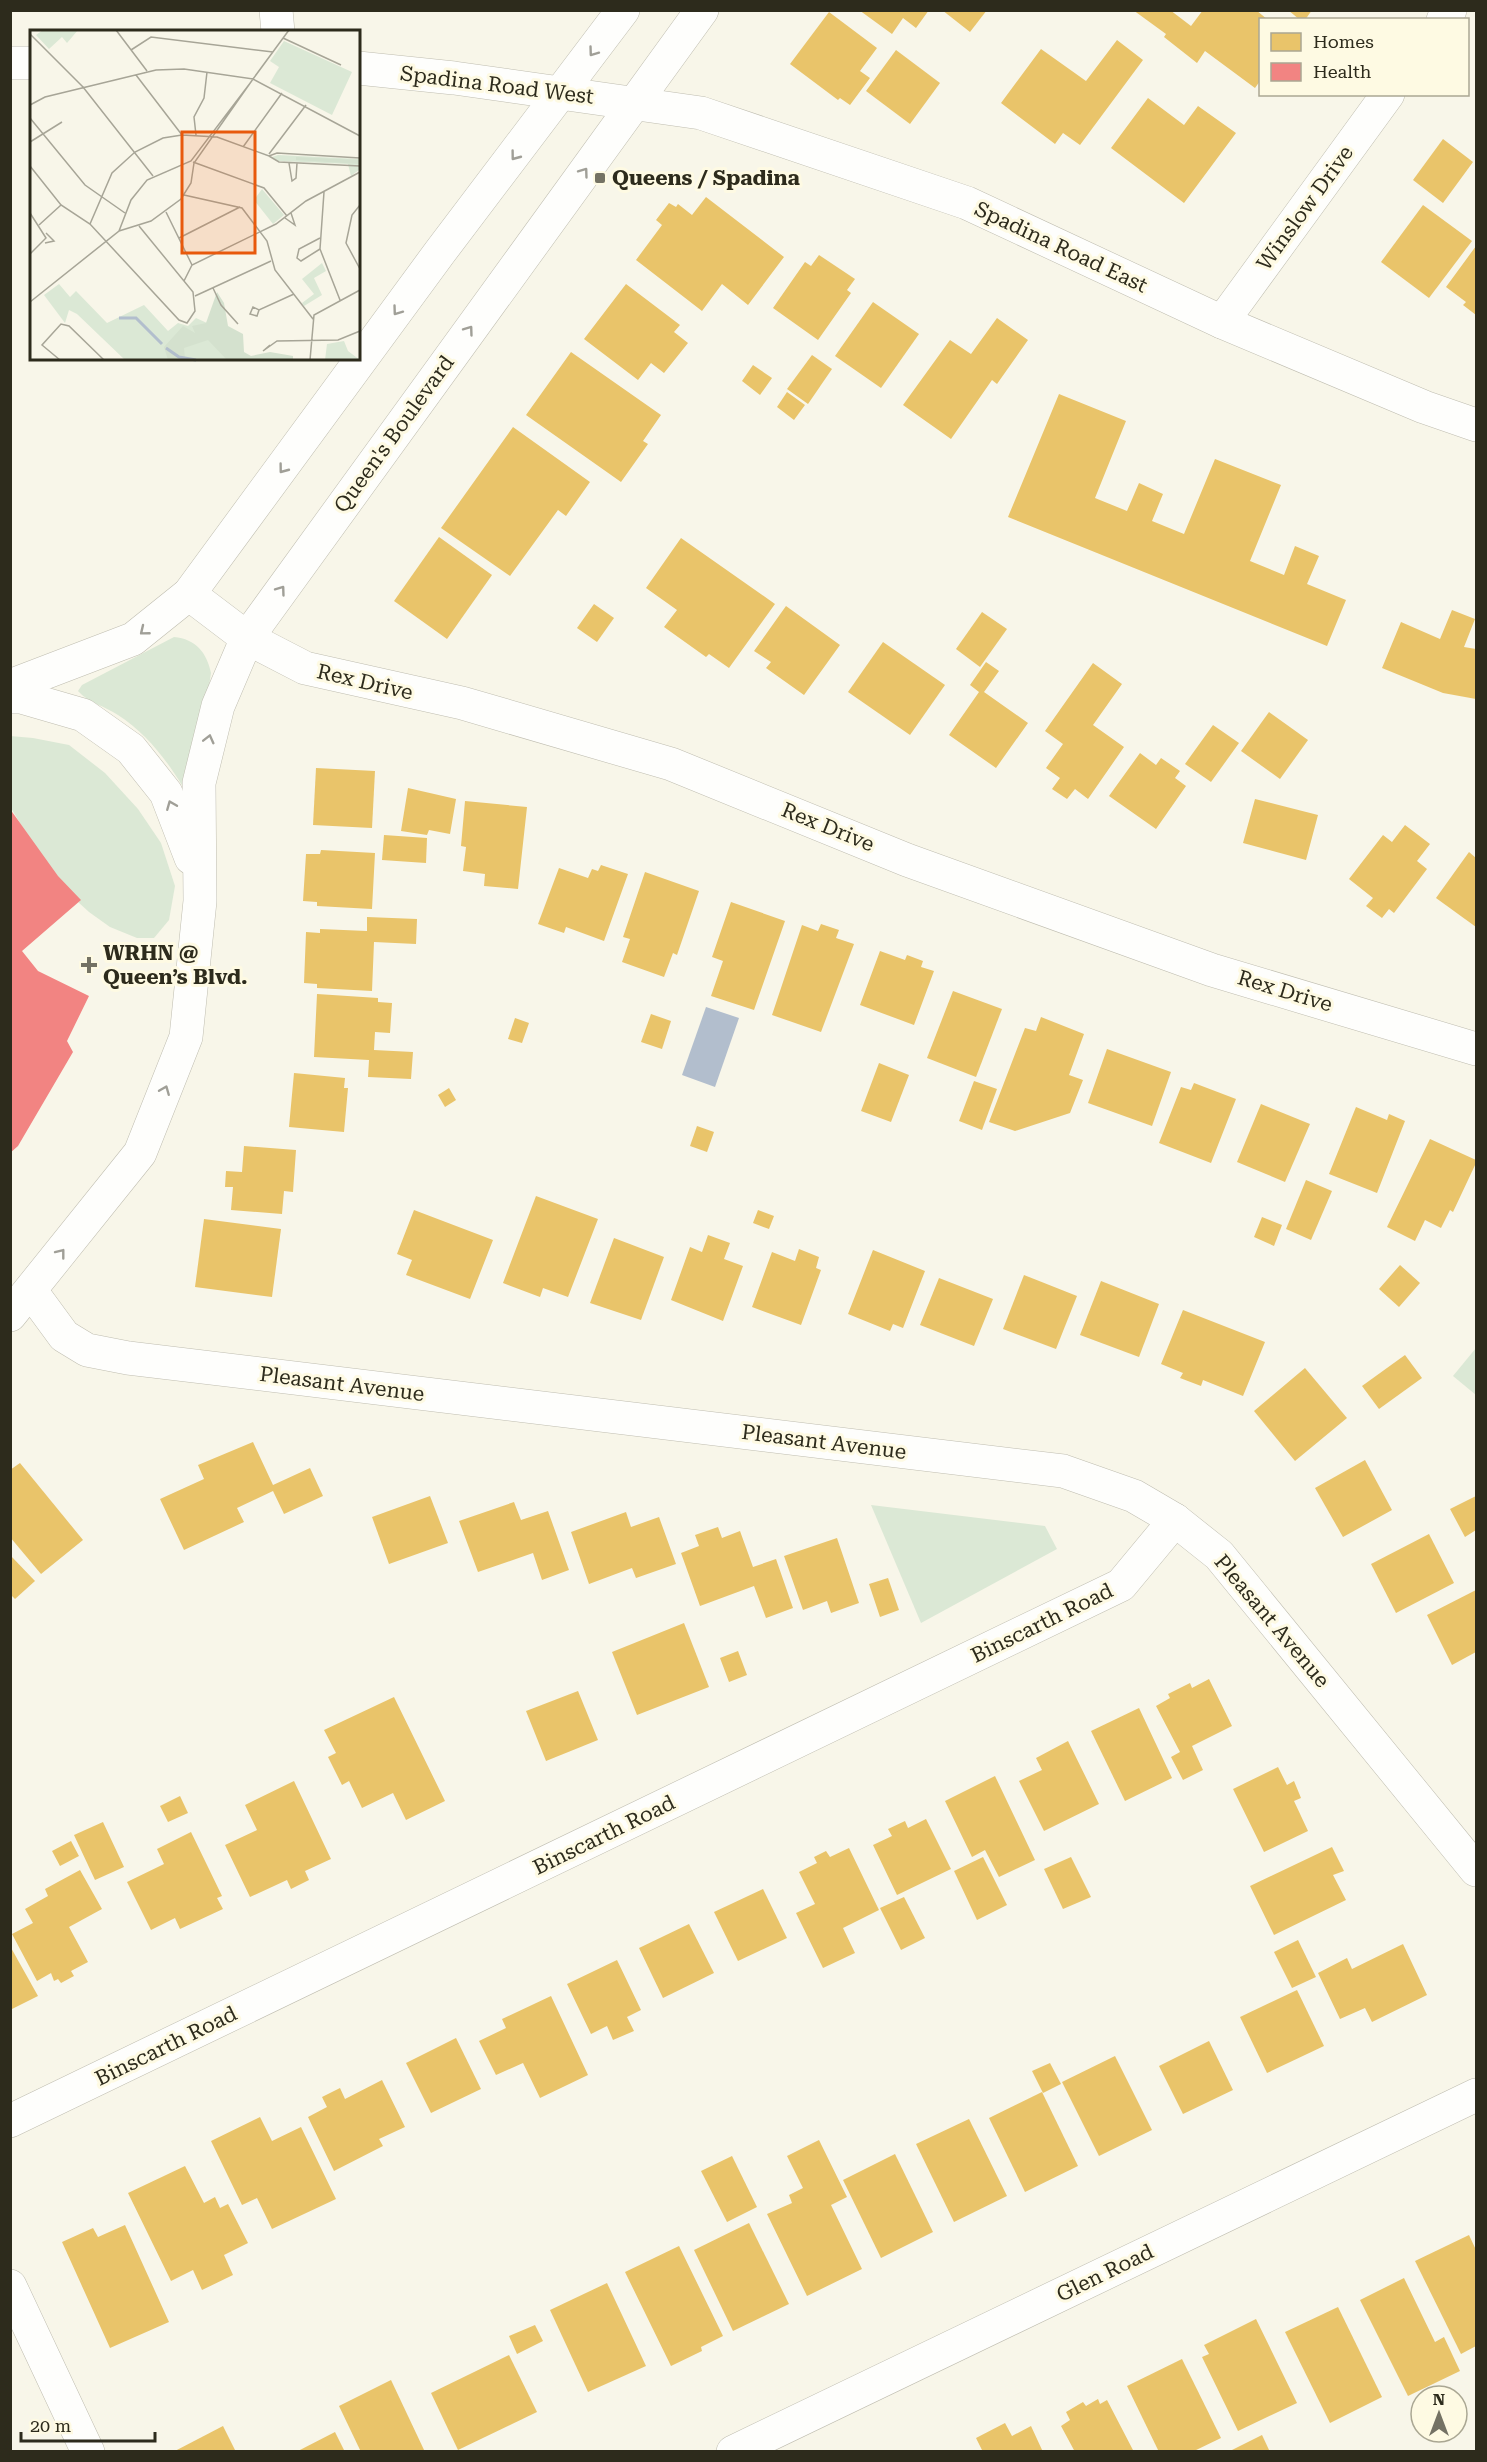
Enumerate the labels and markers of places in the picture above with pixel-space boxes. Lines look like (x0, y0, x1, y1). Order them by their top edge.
place label: Queens / Spadina (612, 166, 800, 190)
marker: Queens / Spadina (593, 171, 607, 185)
place label: WRHN @ Queen’s Blvd. (103, 941, 248, 989)
marker: WRHN @ Queen’s Blvd. (80, 956, 98, 974)

